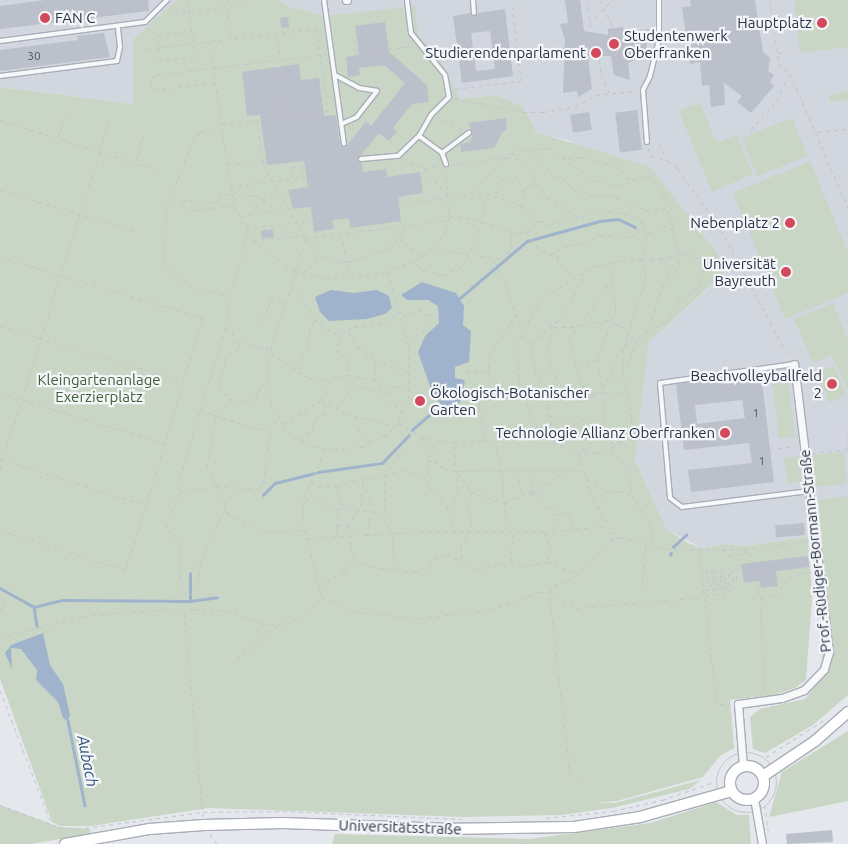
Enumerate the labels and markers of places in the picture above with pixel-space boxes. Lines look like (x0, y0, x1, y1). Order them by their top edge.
place label: FAN C (55, 9, 95, 27)
marker: FAN C (39, 12, 51, 24)
place label: Hauptplatz (737, 14, 812, 32)
marker: Hauptplatz (816, 17, 828, 29)
place label: Studentenwerk Oberfranken (624, 26, 728, 61)
marker: Studentenwerk Oberfranken (608, 38, 620, 50)
place label: Studierendenparlament (425, 44, 586, 62)
marker: Studierendenparlament (590, 47, 602, 59)
place label: Nebenplatz 2 (690, 214, 780, 232)
marker: Nebenplatz 2 (784, 217, 796, 229)
place label: Universität Bayreuth (703, 254, 776, 289)
marker: Universität Bayreuth (780, 266, 792, 278)
place label: Beachvolleyballfeld 2 (691, 366, 822, 401)
marker: Beachvolleyballfeld 2 (826, 378, 838, 390)
place label: Ökologisch-Botanischer Garten (430, 383, 589, 418)
marker: Ökologisch-Botanischer Garten (414, 395, 426, 407)
place label: Technologie Allianz Oberfranken (495, 424, 715, 442)
marker: Technologie Allianz Oberfranken (719, 427, 731, 439)

